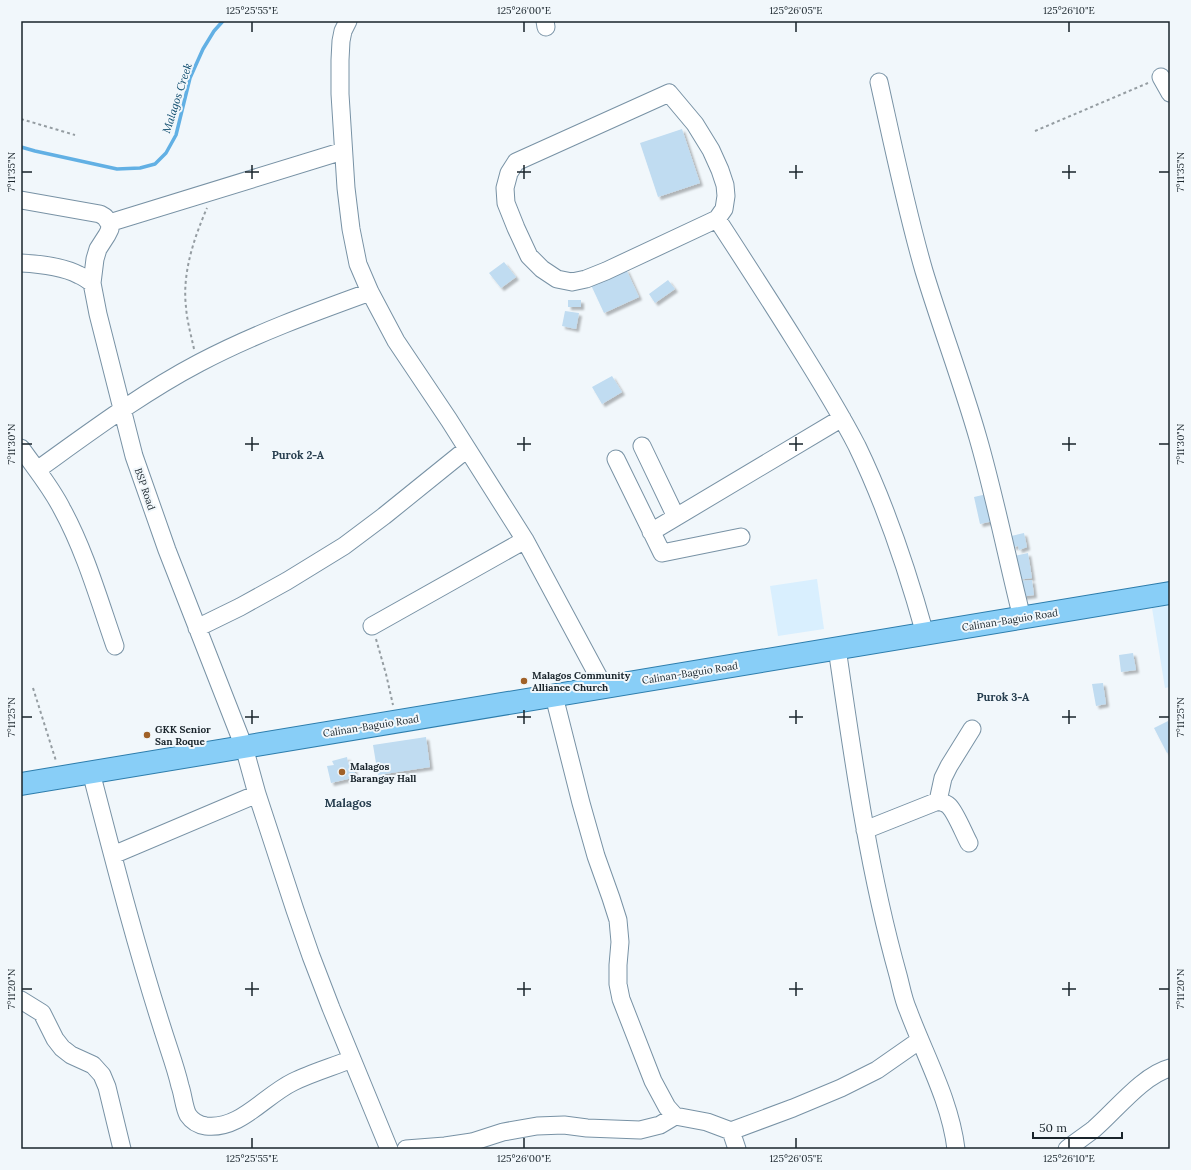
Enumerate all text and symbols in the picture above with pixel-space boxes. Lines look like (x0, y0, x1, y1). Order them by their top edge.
text: 125°25'55"E (226, 4, 278, 17)
text: 125°26'00"E (497, 4, 551, 17)
text: 125°26'05"E (769, 4, 823, 17)
text: 125°26'10"E (1043, 4, 1095, 17)
water label: Malagos Creek (159, 61, 195, 135)
text: 7°11'35"N (5, 152, 18, 192)
text: 7°11'35"N (1174, 152, 1187, 192)
text: 7°11'30"N (5, 423, 18, 464)
text: 7°11'30"N (1174, 423, 1187, 464)
district label: Purok 2-A (272, 448, 325, 462)
street label: BSP Road (132, 466, 158, 512)
street label: Calinan-Baguio Road (961, 606, 1059, 634)
street label: Calinan-Baguio Road (641, 659, 739, 687)
place label: Malagos Community Alliance Church (532, 669, 631, 694)
marker: Malagos Community Alliance Church (519, 676, 529, 686)
district label: Purok 3-A (977, 690, 1030, 704)
text: 7°11'25"N (5, 697, 18, 737)
text: 7°11'25"N (1174, 697, 1187, 737)
street label: Calinan-Baguio Road (322, 712, 420, 740)
place label: GKK Senior San Roque (155, 723, 211, 748)
marker: GKK Senior San Roque (142, 730, 152, 740)
place label: Malagos Barangay Hall (350, 760, 416, 785)
marker: Malagos Barangay Hall (337, 767, 347, 777)
district label: Malagos (324, 795, 372, 810)
text: 7°11'20"N (5, 968, 18, 1009)
text: 7°11'20"N (1174, 968, 1187, 1009)
scale bar (1033, 1114, 1122, 1140)
text: 50 m (1039, 1120, 1067, 1135)
text: 125°25'55"E (226, 1152, 278, 1165)
text: 125°26'00"E (497, 1152, 551, 1165)
text: 125°26'05"E (769, 1152, 823, 1165)
text: 125°26'10"E (1043, 1152, 1095, 1165)

